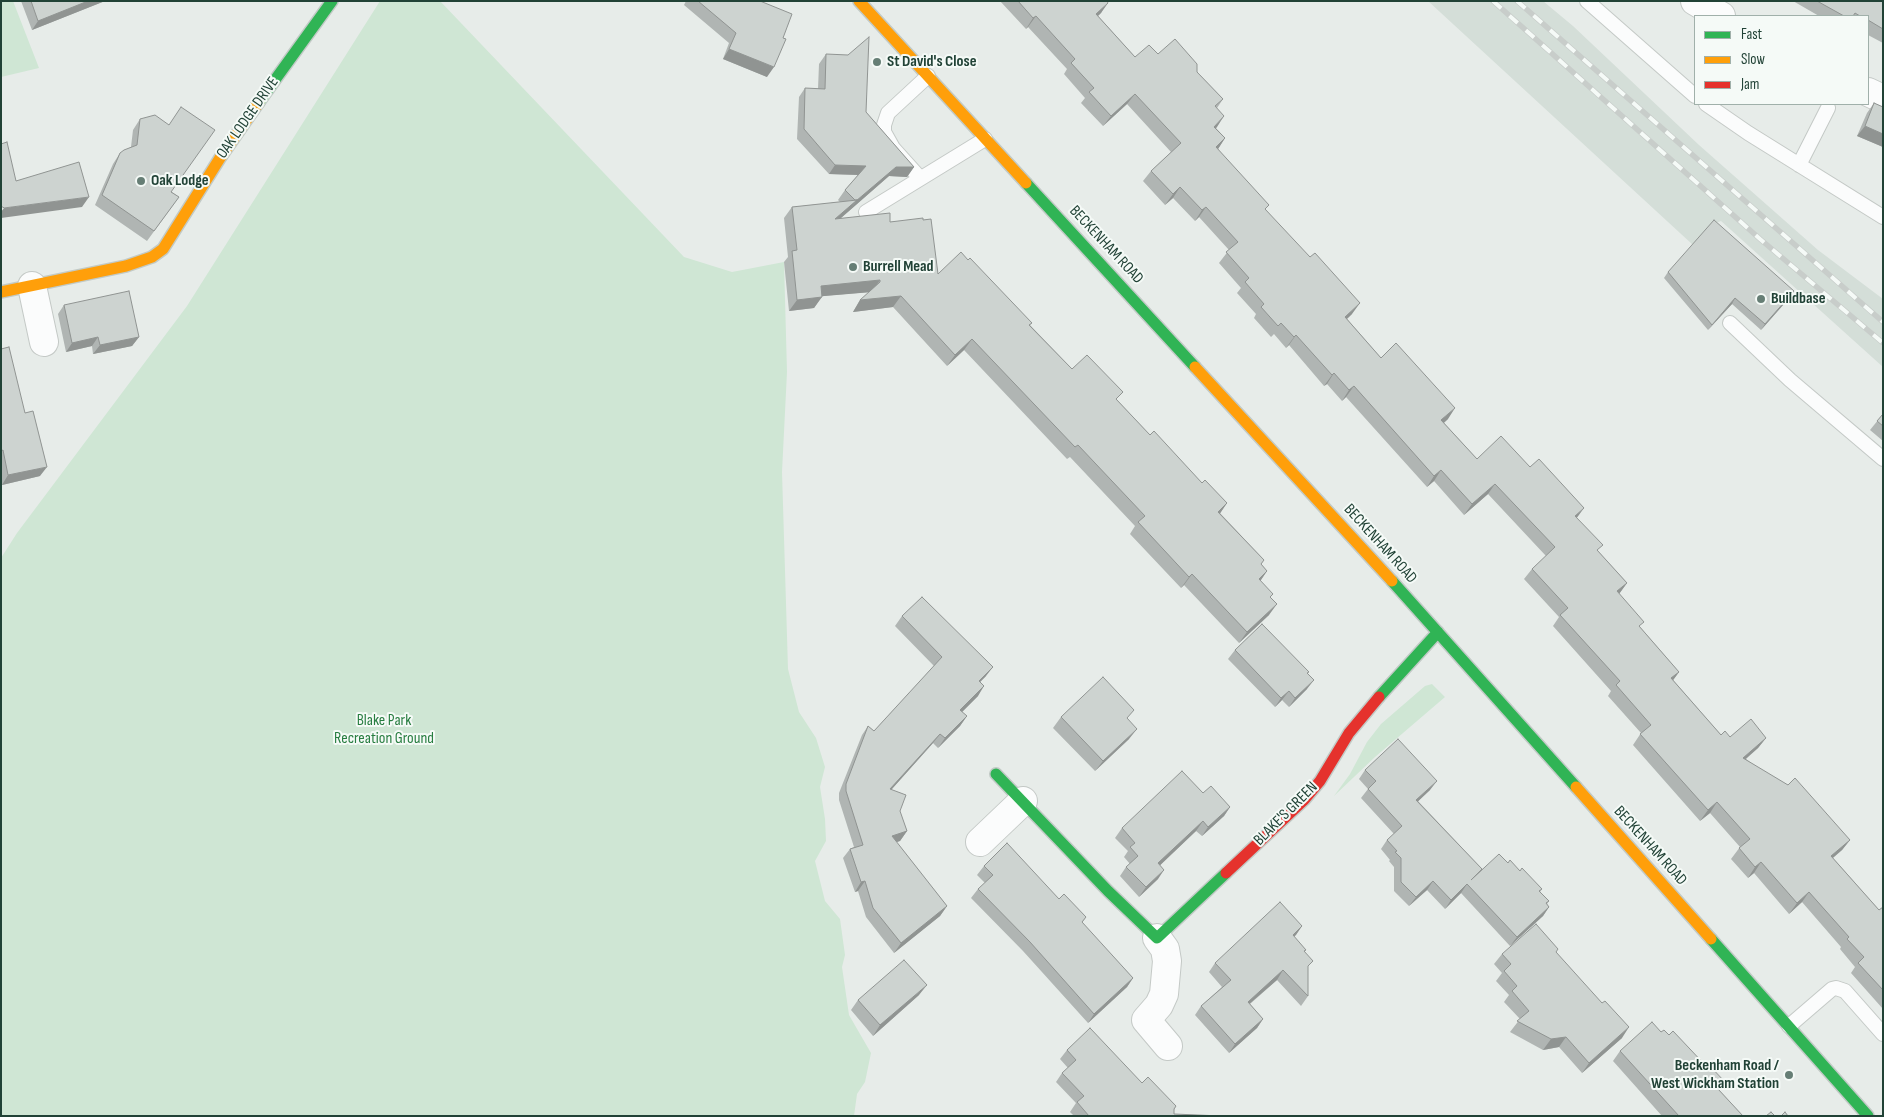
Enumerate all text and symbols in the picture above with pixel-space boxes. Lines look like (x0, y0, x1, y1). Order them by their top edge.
legend (1694, 15, 1869, 105)
text: Fast (1741, 25, 1762, 44)
text: Slow (1741, 50, 1765, 69)
place label: St David's Close (887, 52, 976, 72)
marker: St David's Close (871, 56, 883, 68)
street label: OAK LODGE DRIVE (213, 73, 283, 163)
text: Jam (1741, 75, 1759, 94)
place label: Oak Lodge (151, 171, 209, 191)
marker: Oak Lodge (135, 175, 147, 187)
street label: BECKENHAM ROAD (1065, 202, 1147, 288)
place label: Burrell Mead (863, 257, 934, 277)
marker: Burrell Mead (847, 261, 859, 273)
place label: Buildbase (1771, 289, 1826, 309)
marker: Buildbase (1755, 293, 1767, 305)
street label: BECKENHAM ROAD (1339, 500, 1421, 588)
park label: Blake Park Recreation Ground (334, 711, 434, 749)
street label: BLAKE'S GREEN (1250, 778, 1322, 850)
street label: BECKENHAM ROAD (1609, 802, 1691, 890)
place label: Beckenham Road / West Wickham Station (1651, 1056, 1779, 1094)
marker: Beckenham Road / West Wickham Station (1783, 1069, 1795, 1081)

